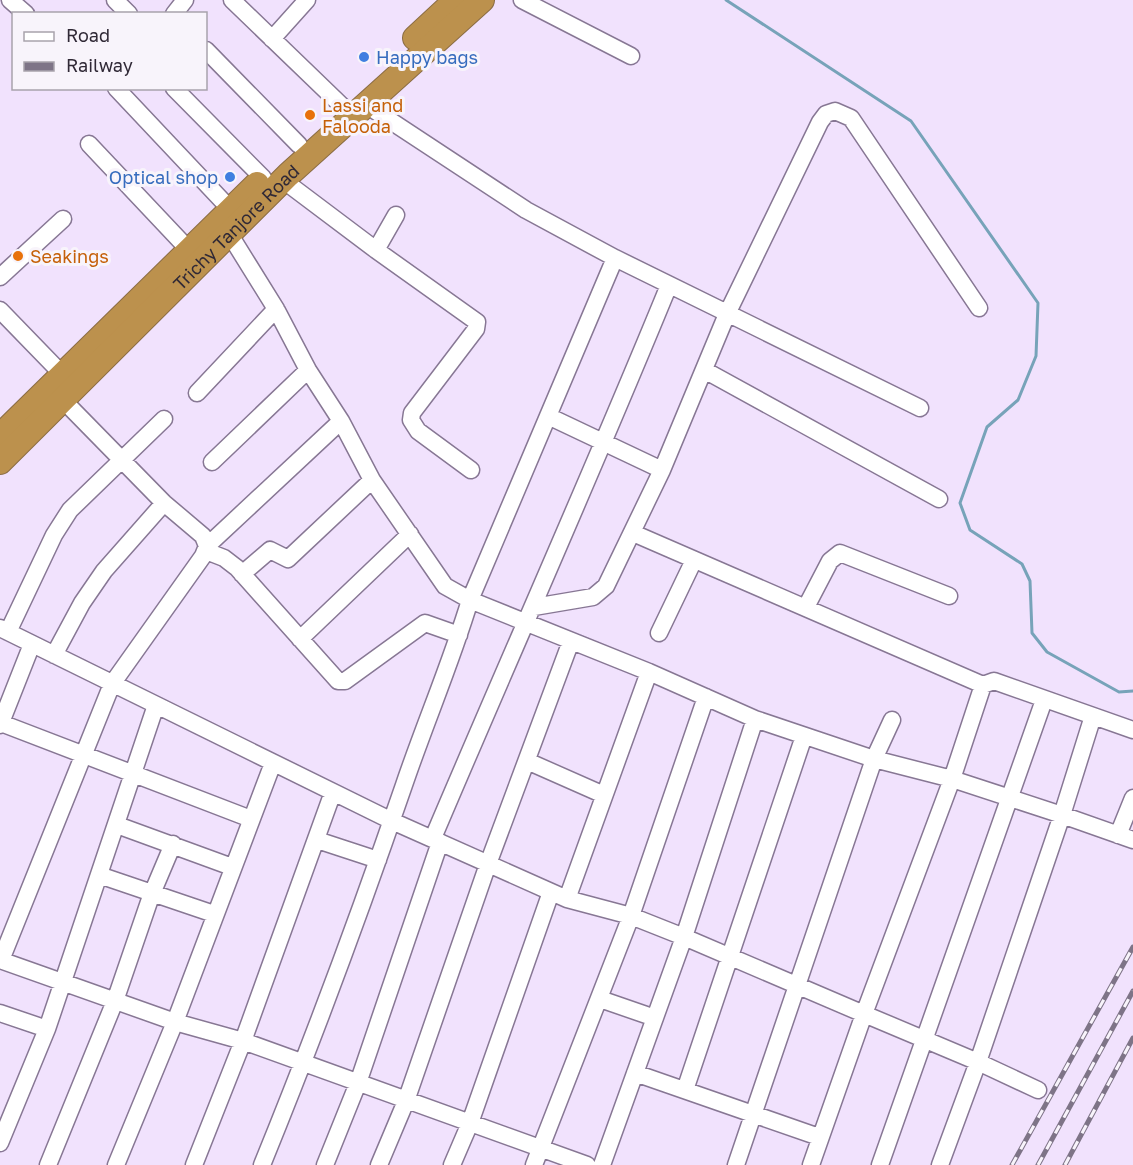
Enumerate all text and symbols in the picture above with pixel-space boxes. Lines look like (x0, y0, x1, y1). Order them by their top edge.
legend (12, 12, 207, 90)
text: Road (66, 24, 110, 46)
place label: Happy bags (376, 46, 478, 68)
marker: Happy bags (357, 50, 371, 64)
text: Railway (66, 54, 133, 76)
place label: Lassi and Falooda (322, 94, 403, 137)
marker: Lassi and Falooda (303, 108, 317, 122)
street label: Trichy Tanjore Road (168, 160, 303, 294)
place label: Optical shop (109, 166, 218, 188)
marker: Optical shop (223, 170, 237, 184)
place label: Seakings (30, 245, 109, 267)
marker: Seakings (11, 249, 25, 263)

